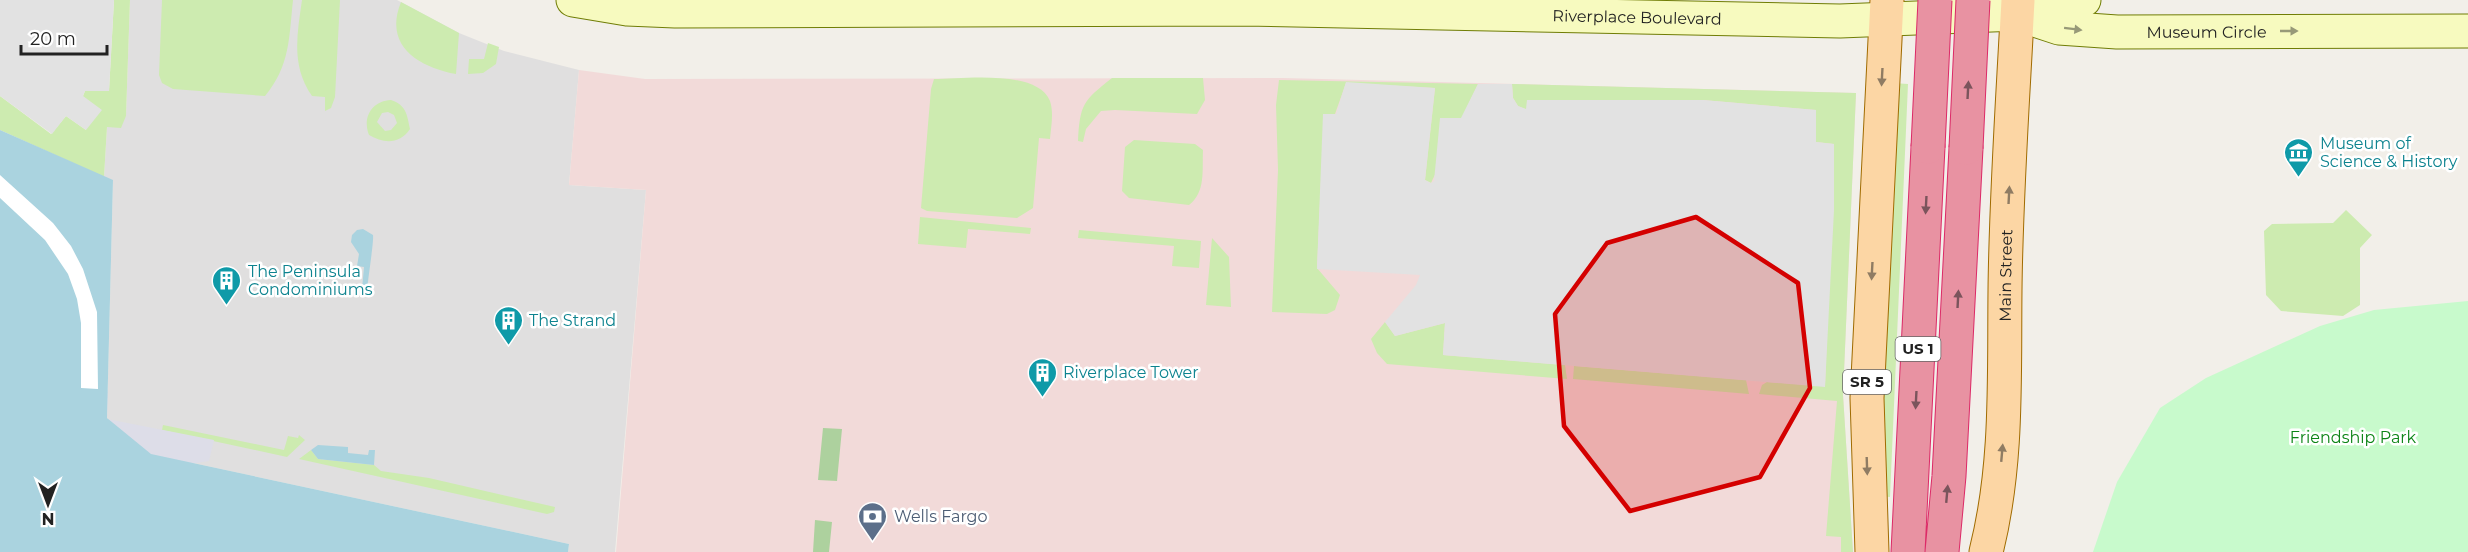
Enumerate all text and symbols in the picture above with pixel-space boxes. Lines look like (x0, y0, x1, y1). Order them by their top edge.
street label: Riverplace Boulevard (1552, 6, 1722, 29)
scale bar (21, 18, 106, 56)
street label: Museum Circle (2146, 23, 2267, 42)
one-way arrow (2064, 25, 2083, 34)
one-way arrow (2279, 27, 2298, 36)
text: 20 m (30, 28, 76, 50)
one-way arrow (1877, 68, 1887, 87)
one-way arrow (1964, 80, 1973, 99)
place label: Museum of Science & History (2320, 134, 2458, 171)
museum icon: Museum of Science & History (2283, 136, 2315, 178)
one-way arrow (2004, 186, 2013, 205)
one-way arrow (1921, 196, 1930, 215)
street label: Main Street (1996, 228, 2016, 322)
one-way arrow (1868, 261, 1877, 280)
place label: The Peninsula Condominiums (248, 262, 373, 299)
building icon: The Peninsula Condominiums (211, 264, 243, 306)
one-way arrow (1953, 290, 1962, 309)
building icon: The Strand (492, 304, 524, 346)
place label: The Strand (529, 311, 616, 330)
road number: US 1 (1896, 337, 1940, 361)
building icon: Riverplace Tower (1026, 356, 1058, 398)
place label: Riverplace Tower (1063, 363, 1199, 382)
road number: SR 5 (1843, 370, 1891, 394)
one-way arrow (1911, 390, 1921, 409)
park label: Friendship Park (2290, 428, 2417, 447)
one-way arrow (1997, 443, 2007, 462)
one-way arrow (1862, 456, 1872, 475)
north arrow (18, 474, 78, 534)
one-way arrow (1942, 484, 1952, 503)
bank icon: Wells Fargo (857, 500, 889, 542)
place label: Wells Fargo (894, 507, 988, 526)
text: N (42, 509, 54, 528)

